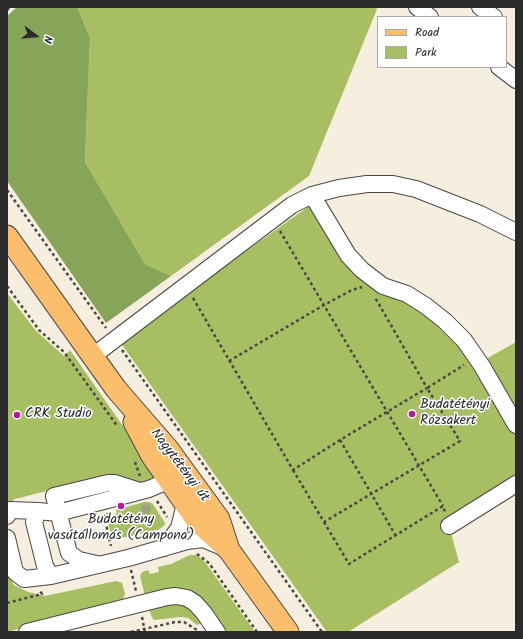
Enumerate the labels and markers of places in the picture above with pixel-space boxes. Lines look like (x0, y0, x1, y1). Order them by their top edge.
place label: Budatétényi Rózsakert (420, 398, 490, 430)
place label: CRK Studio (25, 407, 92, 423)
marker: Budatétényi Rózsakert (407, 409, 417, 419)
marker: CRK Studio (12, 410, 22, 420)
marker: Budatétény vasútállomás (Campona) (116, 501, 126, 511)
place label: Budatétény vasútállomás (Campona) (48, 513, 194, 546)

